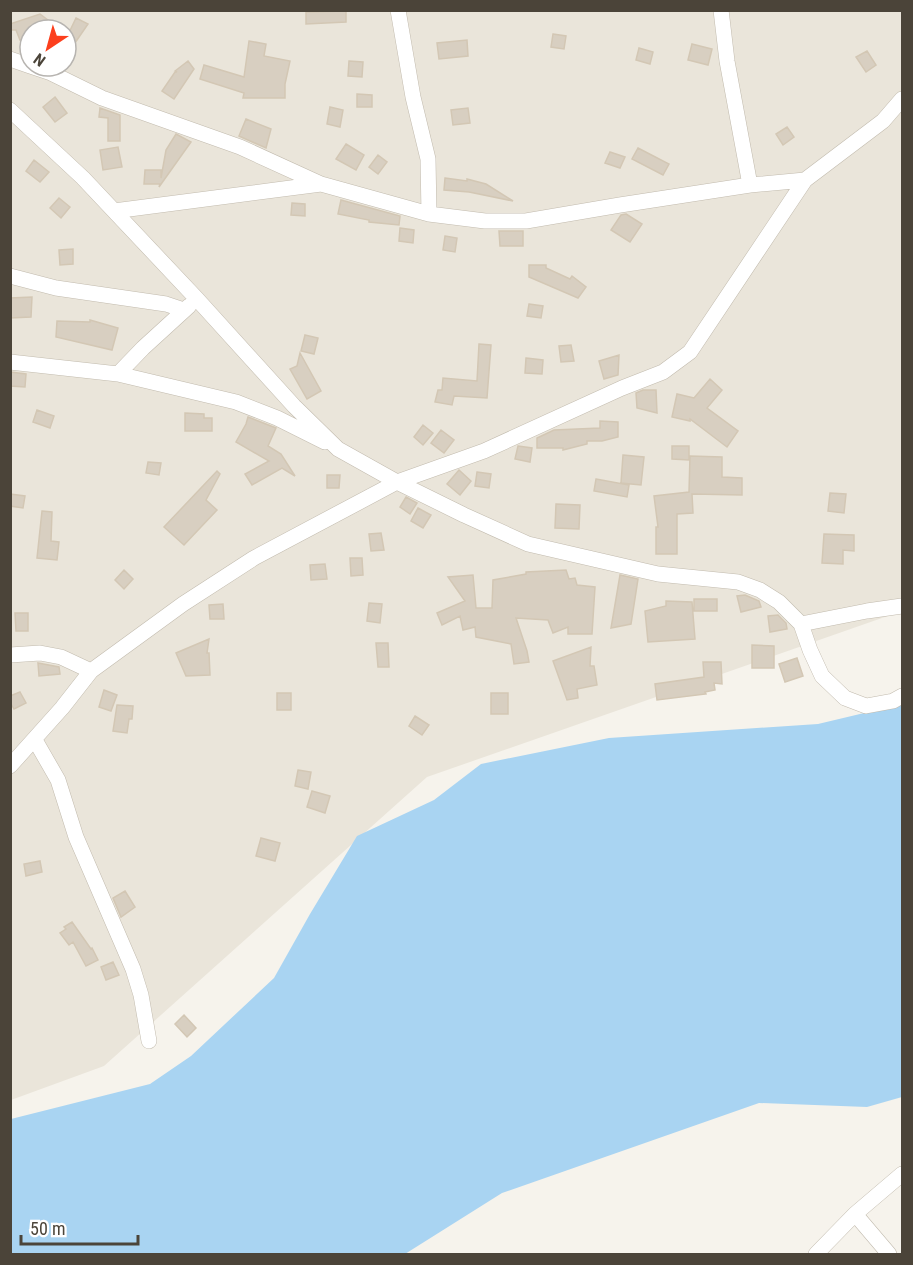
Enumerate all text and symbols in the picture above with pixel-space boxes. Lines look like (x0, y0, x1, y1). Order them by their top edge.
north arrow (18, 18, 78, 78)
text: N (30, 49, 49, 70)
scale bar (21, 1208, 138, 1246)
text: 50 m (30, 1218, 65, 1239)

